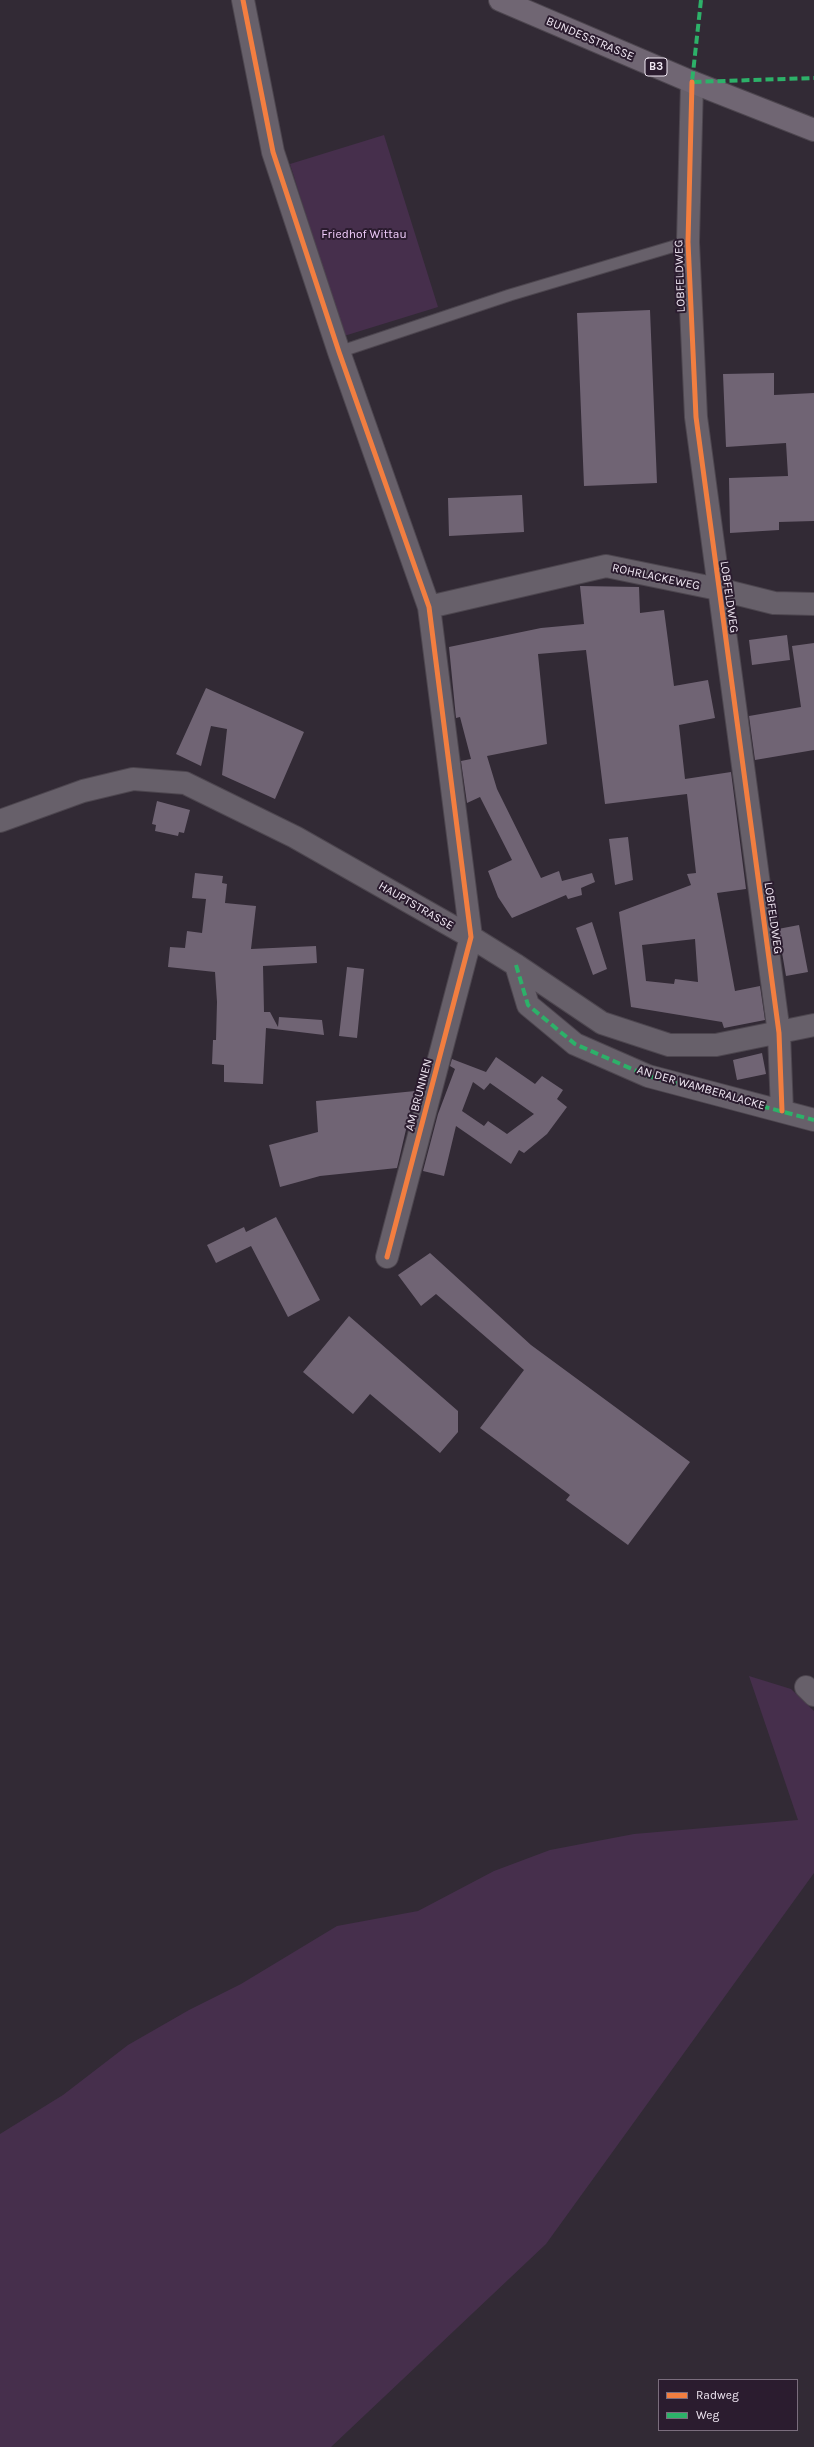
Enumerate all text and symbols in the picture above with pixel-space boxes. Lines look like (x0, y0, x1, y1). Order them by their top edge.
street label: BUNDESSTRASSE (544, 14, 636, 64)
road number: B3 (645, 58, 667, 76)
park label: Friedhof Wittau (321, 228, 407, 242)
street label: LOBFELDWEG (672, 239, 688, 313)
street label: LOBFELDWEG (717, 560, 741, 634)
street label: ROHRLACKEWEG (611, 561, 701, 593)
street label: HAUPTSTRASSE (376, 879, 456, 933)
street label: LOBFELDWEG (761, 881, 785, 955)
street label: AM BRUNNEN (402, 1057, 436, 1133)
street label: AN DER WAMBERALACKE (635, 1063, 767, 1113)
legend (658, 2379, 798, 2431)
text: Radweg (696, 2388, 739, 2402)
text: Weg (696, 2408, 719, 2422)

